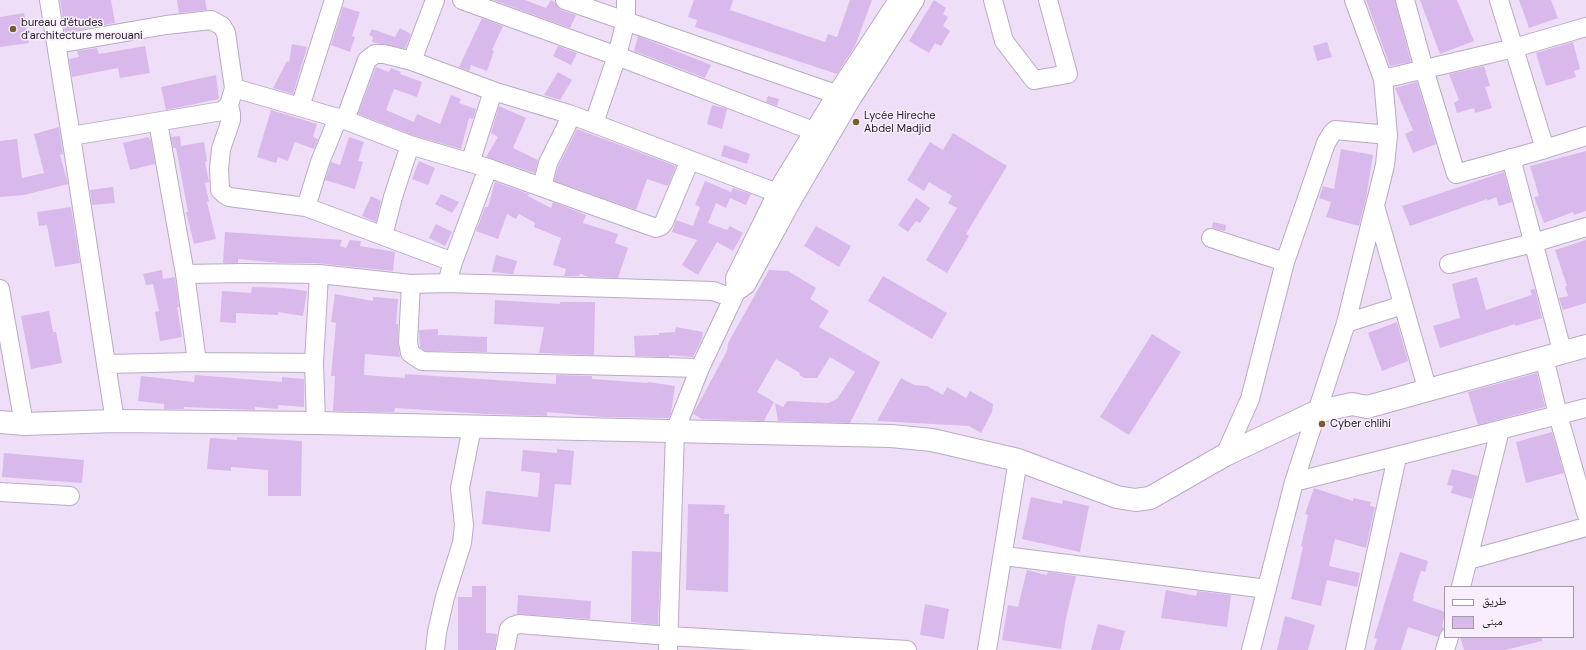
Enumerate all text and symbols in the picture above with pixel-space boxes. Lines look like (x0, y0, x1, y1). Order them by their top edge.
place label: bureau d'études d'architecture merouani (21, 16, 143, 42)
marker: bureau d'études d'architecture merouani (8, 24, 18, 34)
place label: Lycée Hireche Abdel Madjid (864, 109, 936, 135)
marker: Lycée Hireche Abdel Madjid (851, 117, 861, 127)
place label: Cyber chlihi (1330, 417, 1391, 431)
marker: Cyber chlihi (1317, 419, 1327, 429)
legend (1444, 586, 1574, 638)
text: طريق (1482, 593, 1507, 609)
text: مبنى (1482, 613, 1503, 629)

